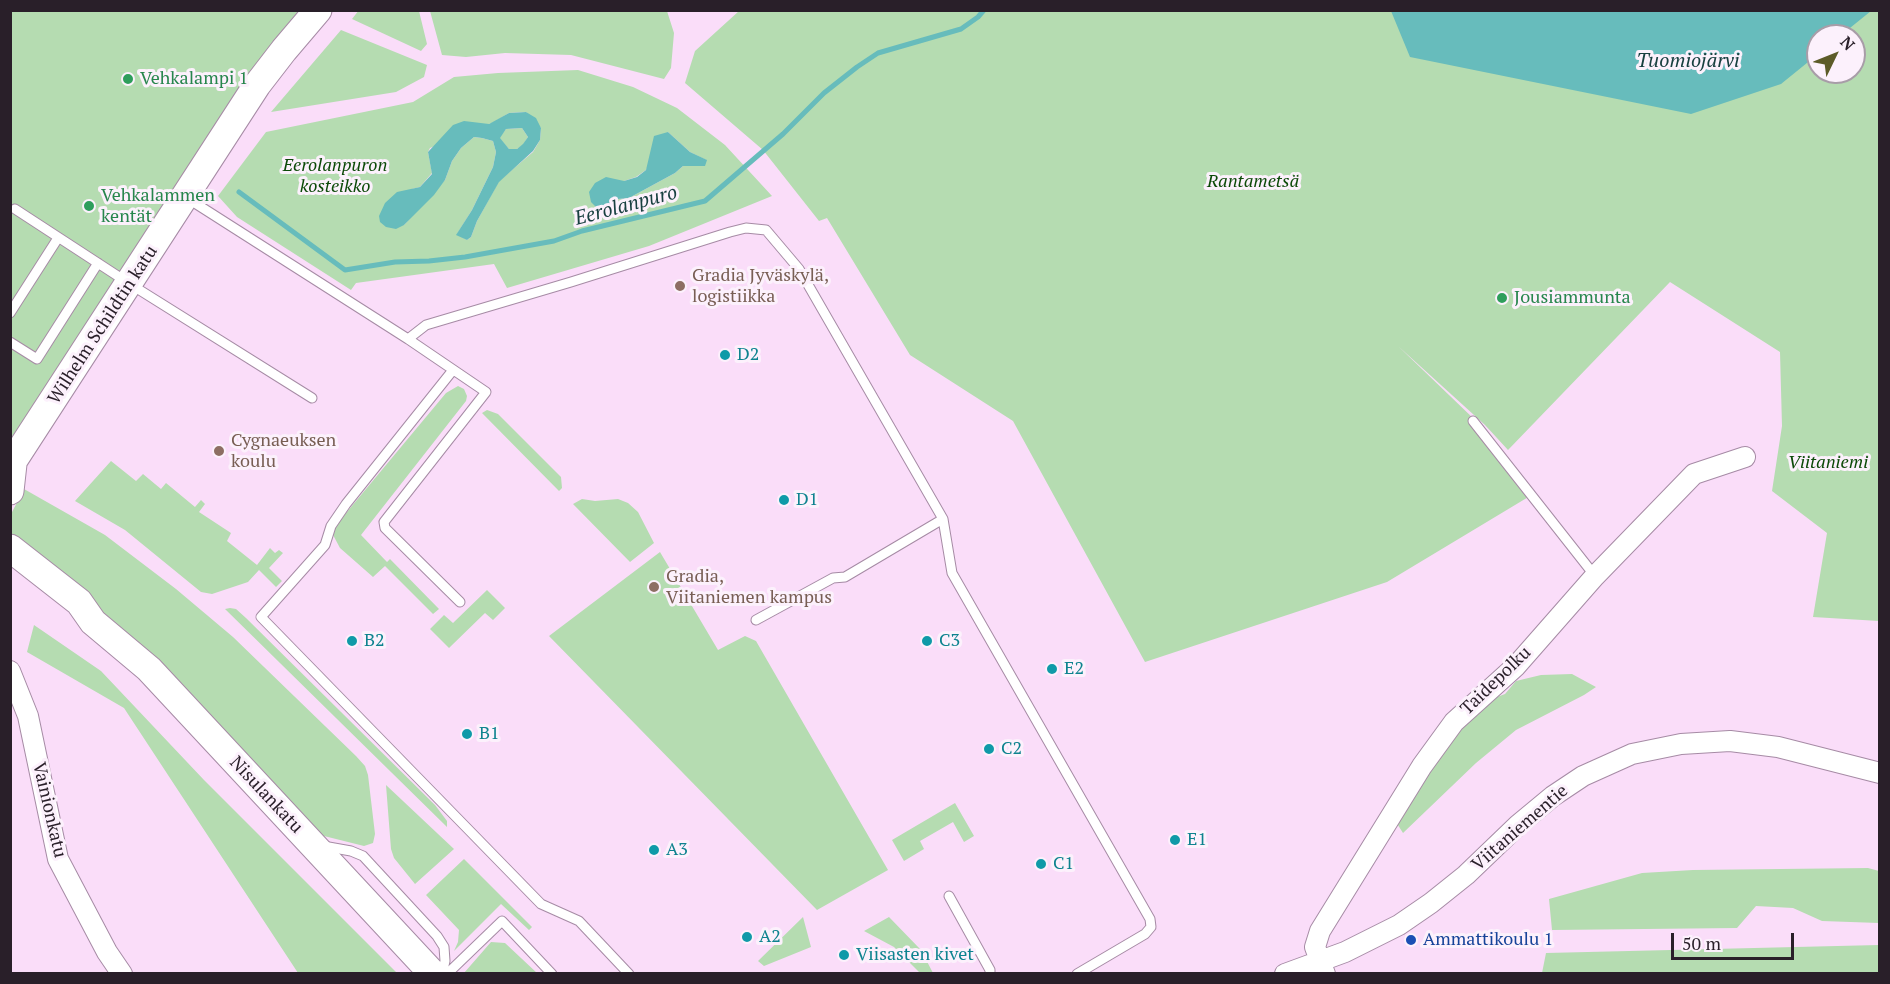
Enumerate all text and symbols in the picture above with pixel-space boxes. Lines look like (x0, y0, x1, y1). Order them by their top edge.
north arrow (1806, 24, 1866, 84)
text: N (1836, 31, 1860, 55)
water label: Tuomiojärvi (1637, 49, 1739, 73)
place label: Vehkalampi 1 (140, 68, 248, 90)
marker: Vehkalampi 1 (121, 72, 135, 86)
park label: Eerolanpuron kosteikko (283, 155, 387, 198)
park label: Rantametsä (1207, 171, 1299, 193)
water label: Eerolanpuro (572, 181, 680, 231)
place label: Vehkalammen kentät (101, 185, 215, 228)
marker: Vehkalammen kentät (82, 199, 96, 213)
street label: Wilhelm Schildtin katu (44, 242, 162, 408)
place label: Gradia Jyväskylä, logistiikka (692, 265, 829, 308)
marker: Gradia Jyväskylä, logistiikka (673, 279, 687, 293)
place label: Jousiammunta (1514, 287, 1631, 309)
marker: Jousiammunta (1495, 291, 1509, 305)
place label: D2 (737, 344, 759, 366)
marker: D2 (718, 348, 732, 362)
place label: Cygnaeuksen koulu (231, 430, 336, 472)
marker: Cygnaeuksen koulu (212, 444, 226, 458)
park label: Viitaniemi (1788, 452, 1868, 474)
place label: D1 (796, 489, 818, 511)
marker: D1 (777, 493, 791, 507)
place label: Gradia, Viitaniemen kampus (666, 566, 832, 608)
marker: Gradia, Viitaniemen kampus (647, 580, 661, 594)
place label: B2 (364, 630, 385, 652)
place label: C3 (939, 630, 960, 652)
marker: B2 (345, 634, 359, 648)
marker: C3 (920, 634, 934, 648)
street label: Taidepolku (1456, 642, 1536, 720)
place label: E2 (1064, 658, 1084, 680)
marker: E2 (1045, 662, 1059, 676)
place label: B1 (479, 723, 500, 745)
marker: B1 (460, 727, 474, 741)
place label: C2 (1001, 738, 1022, 760)
marker: C2 (982, 742, 996, 756)
street label: Nisulankatu (225, 752, 307, 838)
street label: Vainionkatu (28, 760, 70, 860)
street label: Viitaniementie (1467, 780, 1573, 876)
place label: E1 (1187, 829, 1207, 851)
marker: E1 (1168, 833, 1182, 847)
place label: A3 (666, 839, 688, 861)
marker: A3 (647, 843, 661, 857)
place label: C1 (1053, 853, 1074, 875)
marker: C1 (1034, 857, 1048, 871)
scale bar (1674, 921, 1797, 959)
place label: A2 (759, 926, 781, 948)
place label: Ammattikoulu 1 (1423, 929, 1553, 951)
marker: A2 (740, 930, 754, 944)
text: 50 m (1682, 931, 1721, 955)
marker: Ammattikoulu 1 (1404, 933, 1418, 947)
place label: Viisasten kivet (856, 944, 974, 966)
marker: Viisasten kivet (837, 948, 851, 962)

